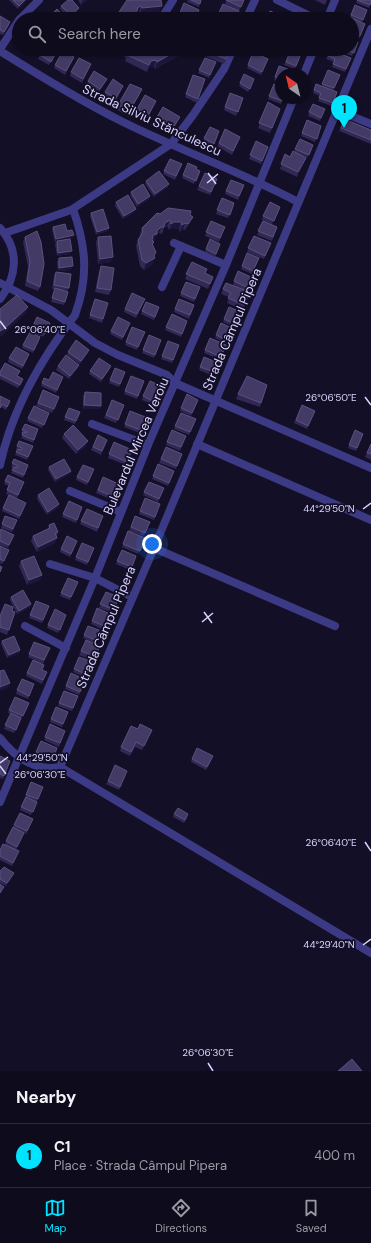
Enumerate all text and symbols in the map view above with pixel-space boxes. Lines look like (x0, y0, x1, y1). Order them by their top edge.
search box (12, 12, 359, 56)
icon: search (26, 23, 48, 45)
text: Search here (58, 24, 141, 44)
north arrow (275, 68, 311, 104)
street label: Strada Silviu Stănculescu (80, 80, 224, 160)
pin: 1 (331, 95, 357, 128)
street label: Strada Câmpul Pipera (199, 265, 265, 393)
text: 26°06'40"E (14, 323, 66, 336)
street label: Bulevardul Mircea Veroiu (99, 375, 173, 517)
text: 26°06'50"E (305, 391, 357, 404)
text: 44°29'50"N (303, 502, 355, 515)
your location (142, 534, 162, 554)
street label: Strada Câmpul Pipera (73, 563, 139, 691)
text: 44°29'50"N (16, 751, 68, 764)
text: 26°06'30"E (14, 768, 66, 781)
text: 26°06'40"E (305, 836, 357, 849)
text: 44°29'40"N (303, 938, 355, 951)
text: 26°06'30"E (182, 1046, 234, 1059)
text: Nearby (16, 1086, 76, 1108)
text: C1 (54, 1137, 71, 1157)
text: 1 (27, 1147, 31, 1164)
text: 400 m (314, 1147, 355, 1164)
text: Place · Strada Câmpul Pipera (54, 1157, 227, 1174)
tab: Map (44, 1197, 67, 1235)
tab: Directions (155, 1197, 207, 1235)
tab: Saved (296, 1197, 327, 1235)

